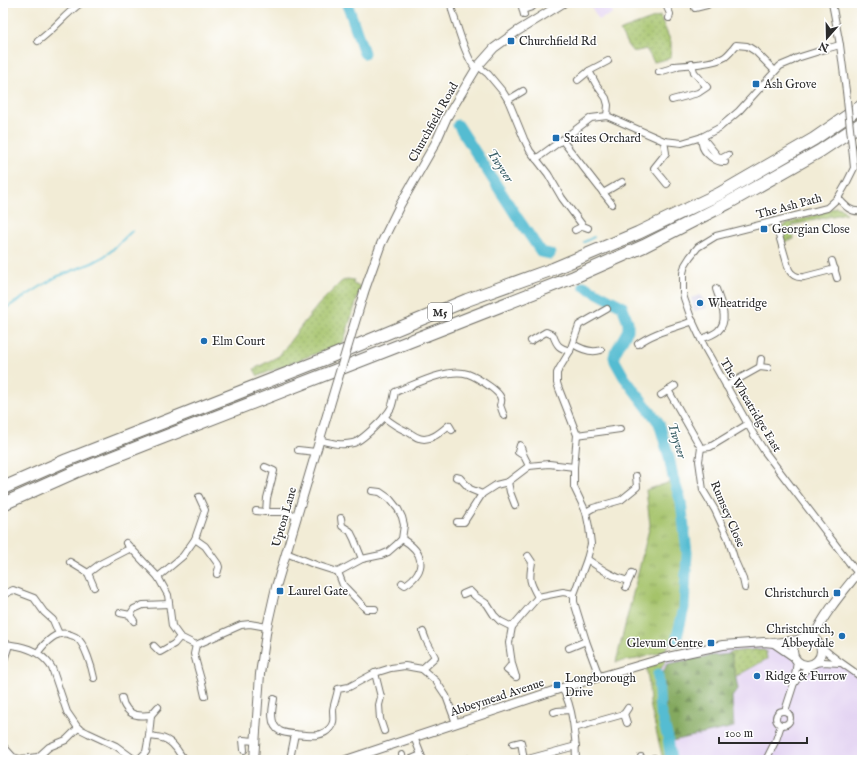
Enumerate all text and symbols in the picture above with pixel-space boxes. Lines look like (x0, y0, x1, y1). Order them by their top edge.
north arrow (807, 18, 847, 58)
place label: Churchfield Rd (519, 34, 597, 49)
marker: Churchfield Rd (506, 36, 516, 46)
text: N (817, 38, 832, 55)
place label: Ash Grove (763, 77, 817, 92)
street label: Churchfield Road (405, 79, 462, 165)
marker: Ash Grove (751, 79, 761, 89)
place label: Staites Orchard (564, 131, 642, 146)
marker: Staites Orchard (551, 133, 561, 143)
water label: Twyver (483, 146, 517, 186)
street label: The Ash Path (755, 190, 824, 222)
place label: Georgian Close (772, 222, 850, 237)
marker: Georgian Close (759, 224, 769, 234)
place label: Wheatridge (708, 296, 768, 311)
marker: Wheatridge (695, 298, 705, 308)
road number: M5 (428, 303, 452, 321)
place label: Elm Court (212, 334, 265, 349)
marker: Elm Court (199, 336, 209, 346)
street label: The Wheatridge East (717, 356, 785, 455)
water label: Twyver (663, 420, 690, 461)
street label: Rumsey Close (707, 479, 748, 550)
street label: Upton Lane (269, 485, 301, 549)
place label: Laurel Gate (288, 584, 349, 599)
marker: Laurel Gate (275, 586, 285, 596)
place label: Christchurch (764, 586, 830, 601)
marker: Christchurch (832, 588, 842, 598)
place label: Christchurch, Abbeydale (766, 622, 834, 651)
marker: Christchurch, Abbeydale (837, 631, 847, 641)
place label: Glevum Centre (627, 636, 703, 651)
marker: Glevum Centre (706, 638, 716, 648)
place label: Ridge & Furrow (765, 669, 848, 684)
place label: Longborough Drive (565, 671, 636, 700)
marker: Ridge & Furrow (752, 671, 762, 681)
street label: Abbeymead Avenue (447, 675, 547, 720)
marker: Longborough Drive (552, 680, 562, 690)
scale bar (719, 719, 807, 745)
text: 100 m (725, 726, 753, 741)

